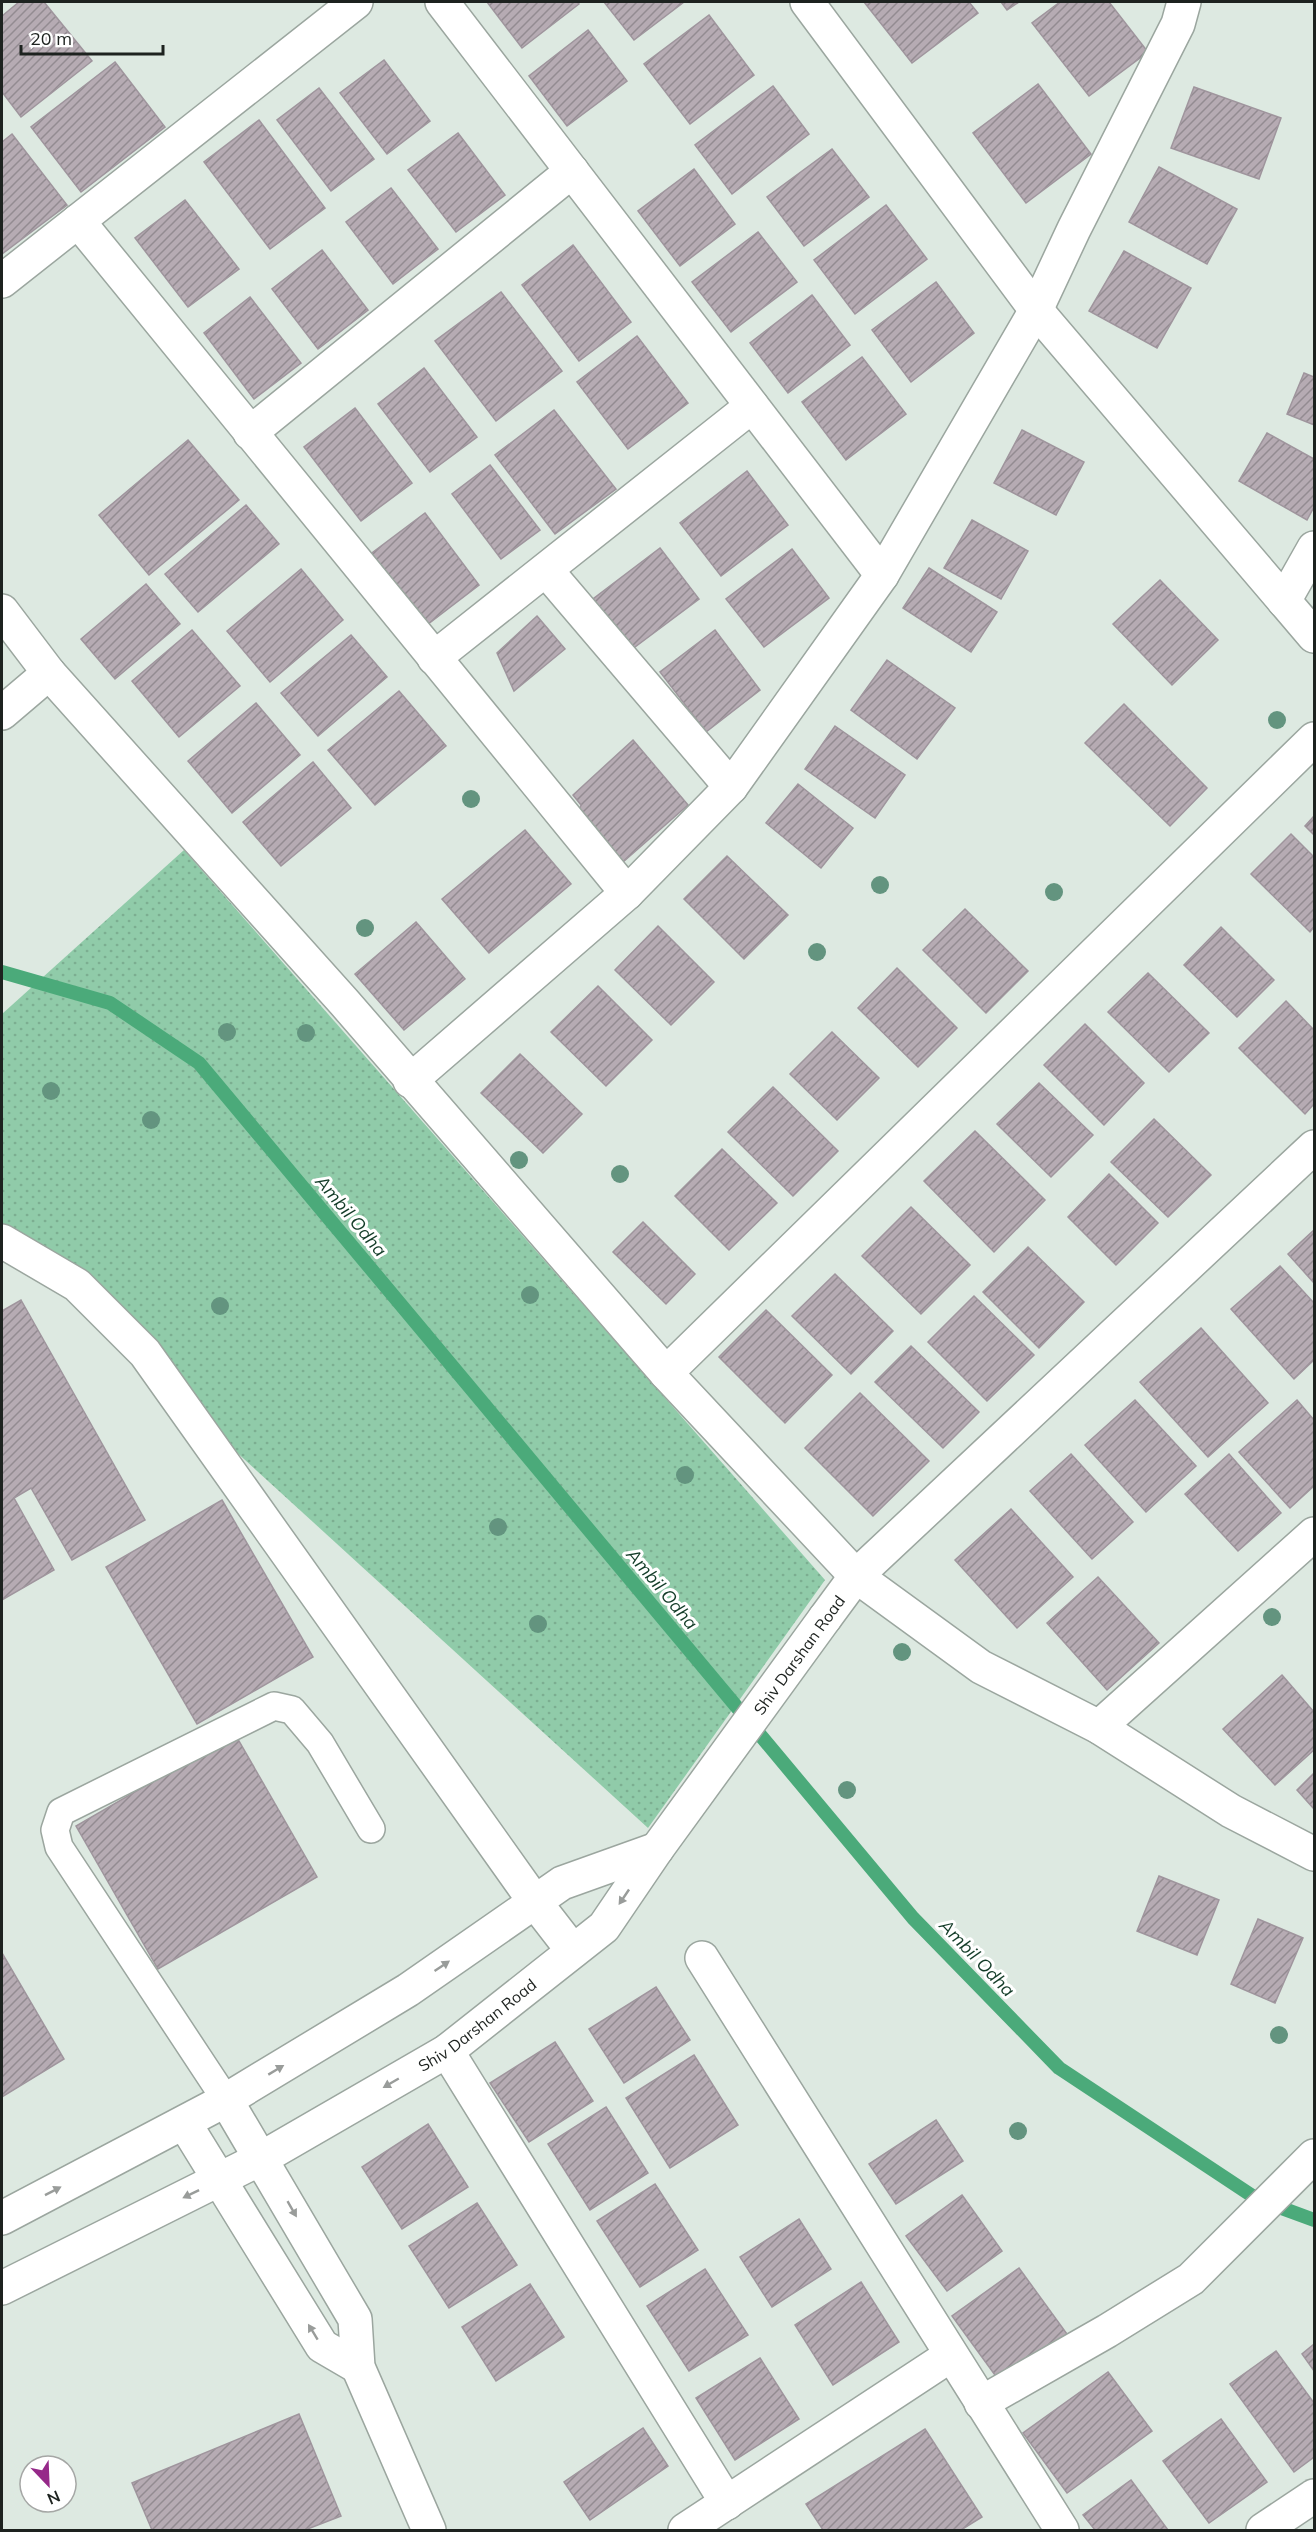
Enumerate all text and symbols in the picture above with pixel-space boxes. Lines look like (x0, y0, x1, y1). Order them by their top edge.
scale bar (21, 18, 164, 56)
text: 20 m (30, 27, 72, 50)
water label: Ambil Odha (310, 1170, 392, 1261)
water label: Ambil Odha (621, 1543, 703, 1634)
street label: Shiv Darshan Road (749, 1591, 849, 1719)
one-way arrow (618, 1889, 630, 1905)
water label: Ambil Odha (934, 1913, 1020, 2001)
one-way arrow (433, 1960, 449, 1972)
street label: Shiv Darshan Road (414, 1974, 540, 2076)
one-way arrow (268, 2064, 284, 2075)
one-way arrow (383, 2078, 400, 2088)
one-way arrow (45, 2187, 62, 2196)
one-way arrow (183, 2189, 200, 2199)
one-way arrow (286, 2201, 297, 2217)
one-way arrow (308, 2324, 319, 2340)
north arrow (18, 2454, 78, 2514)
text: N (44, 2486, 63, 2509)

